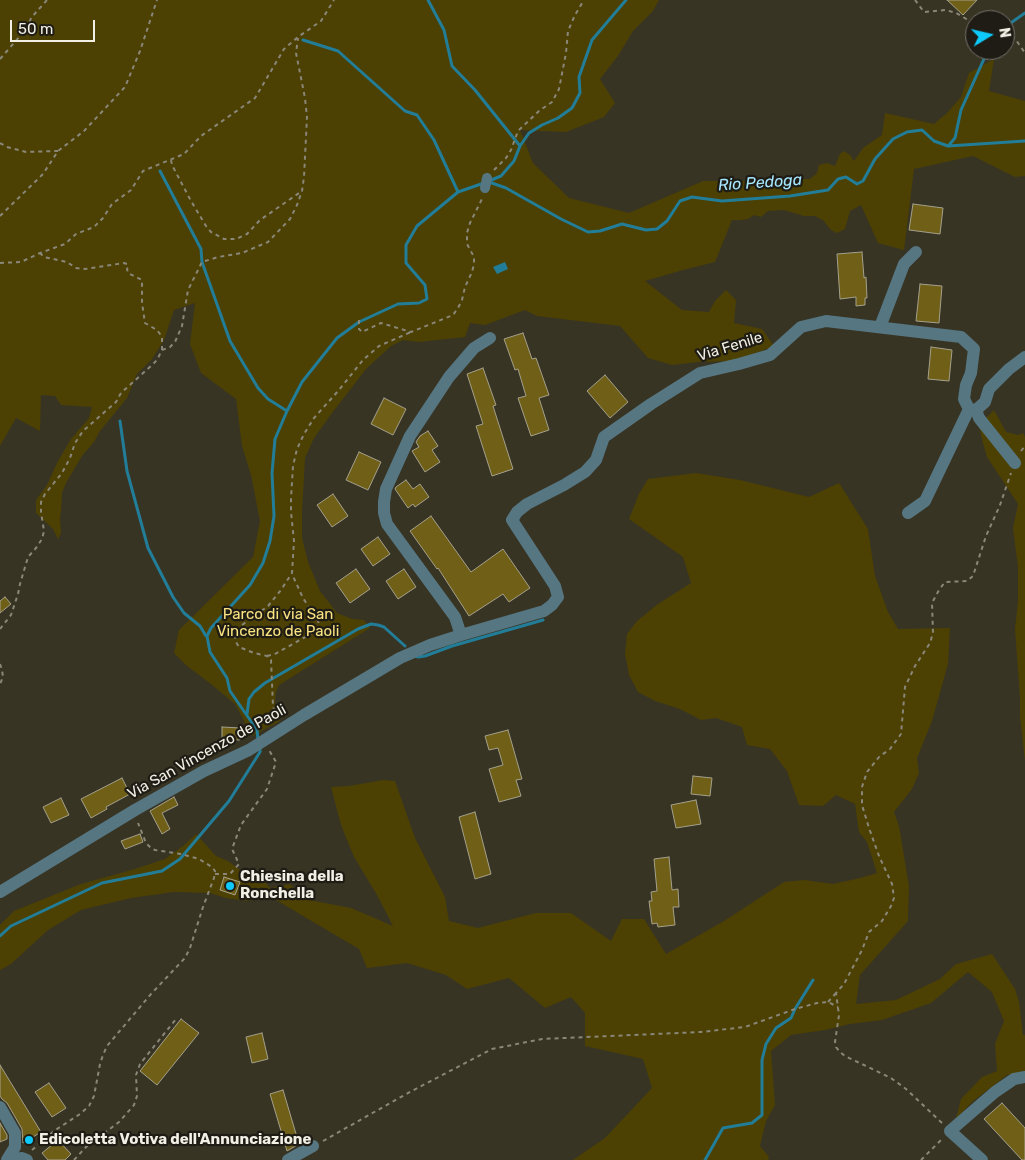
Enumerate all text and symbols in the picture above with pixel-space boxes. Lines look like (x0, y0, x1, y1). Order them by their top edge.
scale bar (12, 10, 98, 42)
north arrow (965, 10, 1015, 60)
text: 50 m (18, 20, 53, 38)
text: N (995, 26, 1014, 39)
water label: Rio Pedoga (717, 170, 803, 196)
street label: Via Fenile (695, 329, 765, 365)
park label: Parco di via San Vincenzo de Paoli (217, 606, 339, 641)
street label: Via San Vincenzo de Paoli (125, 701, 289, 803)
place label: Chiesina della Ronchella (240, 868, 344, 903)
marker: Chiesina della Ronchella (224, 880, 236, 892)
place label: Edicoletta Votiva dell'Annunciazione (39, 1131, 311, 1149)
marker: Edicoletta Votiva dell'Annunciazione (23, 1134, 35, 1146)

